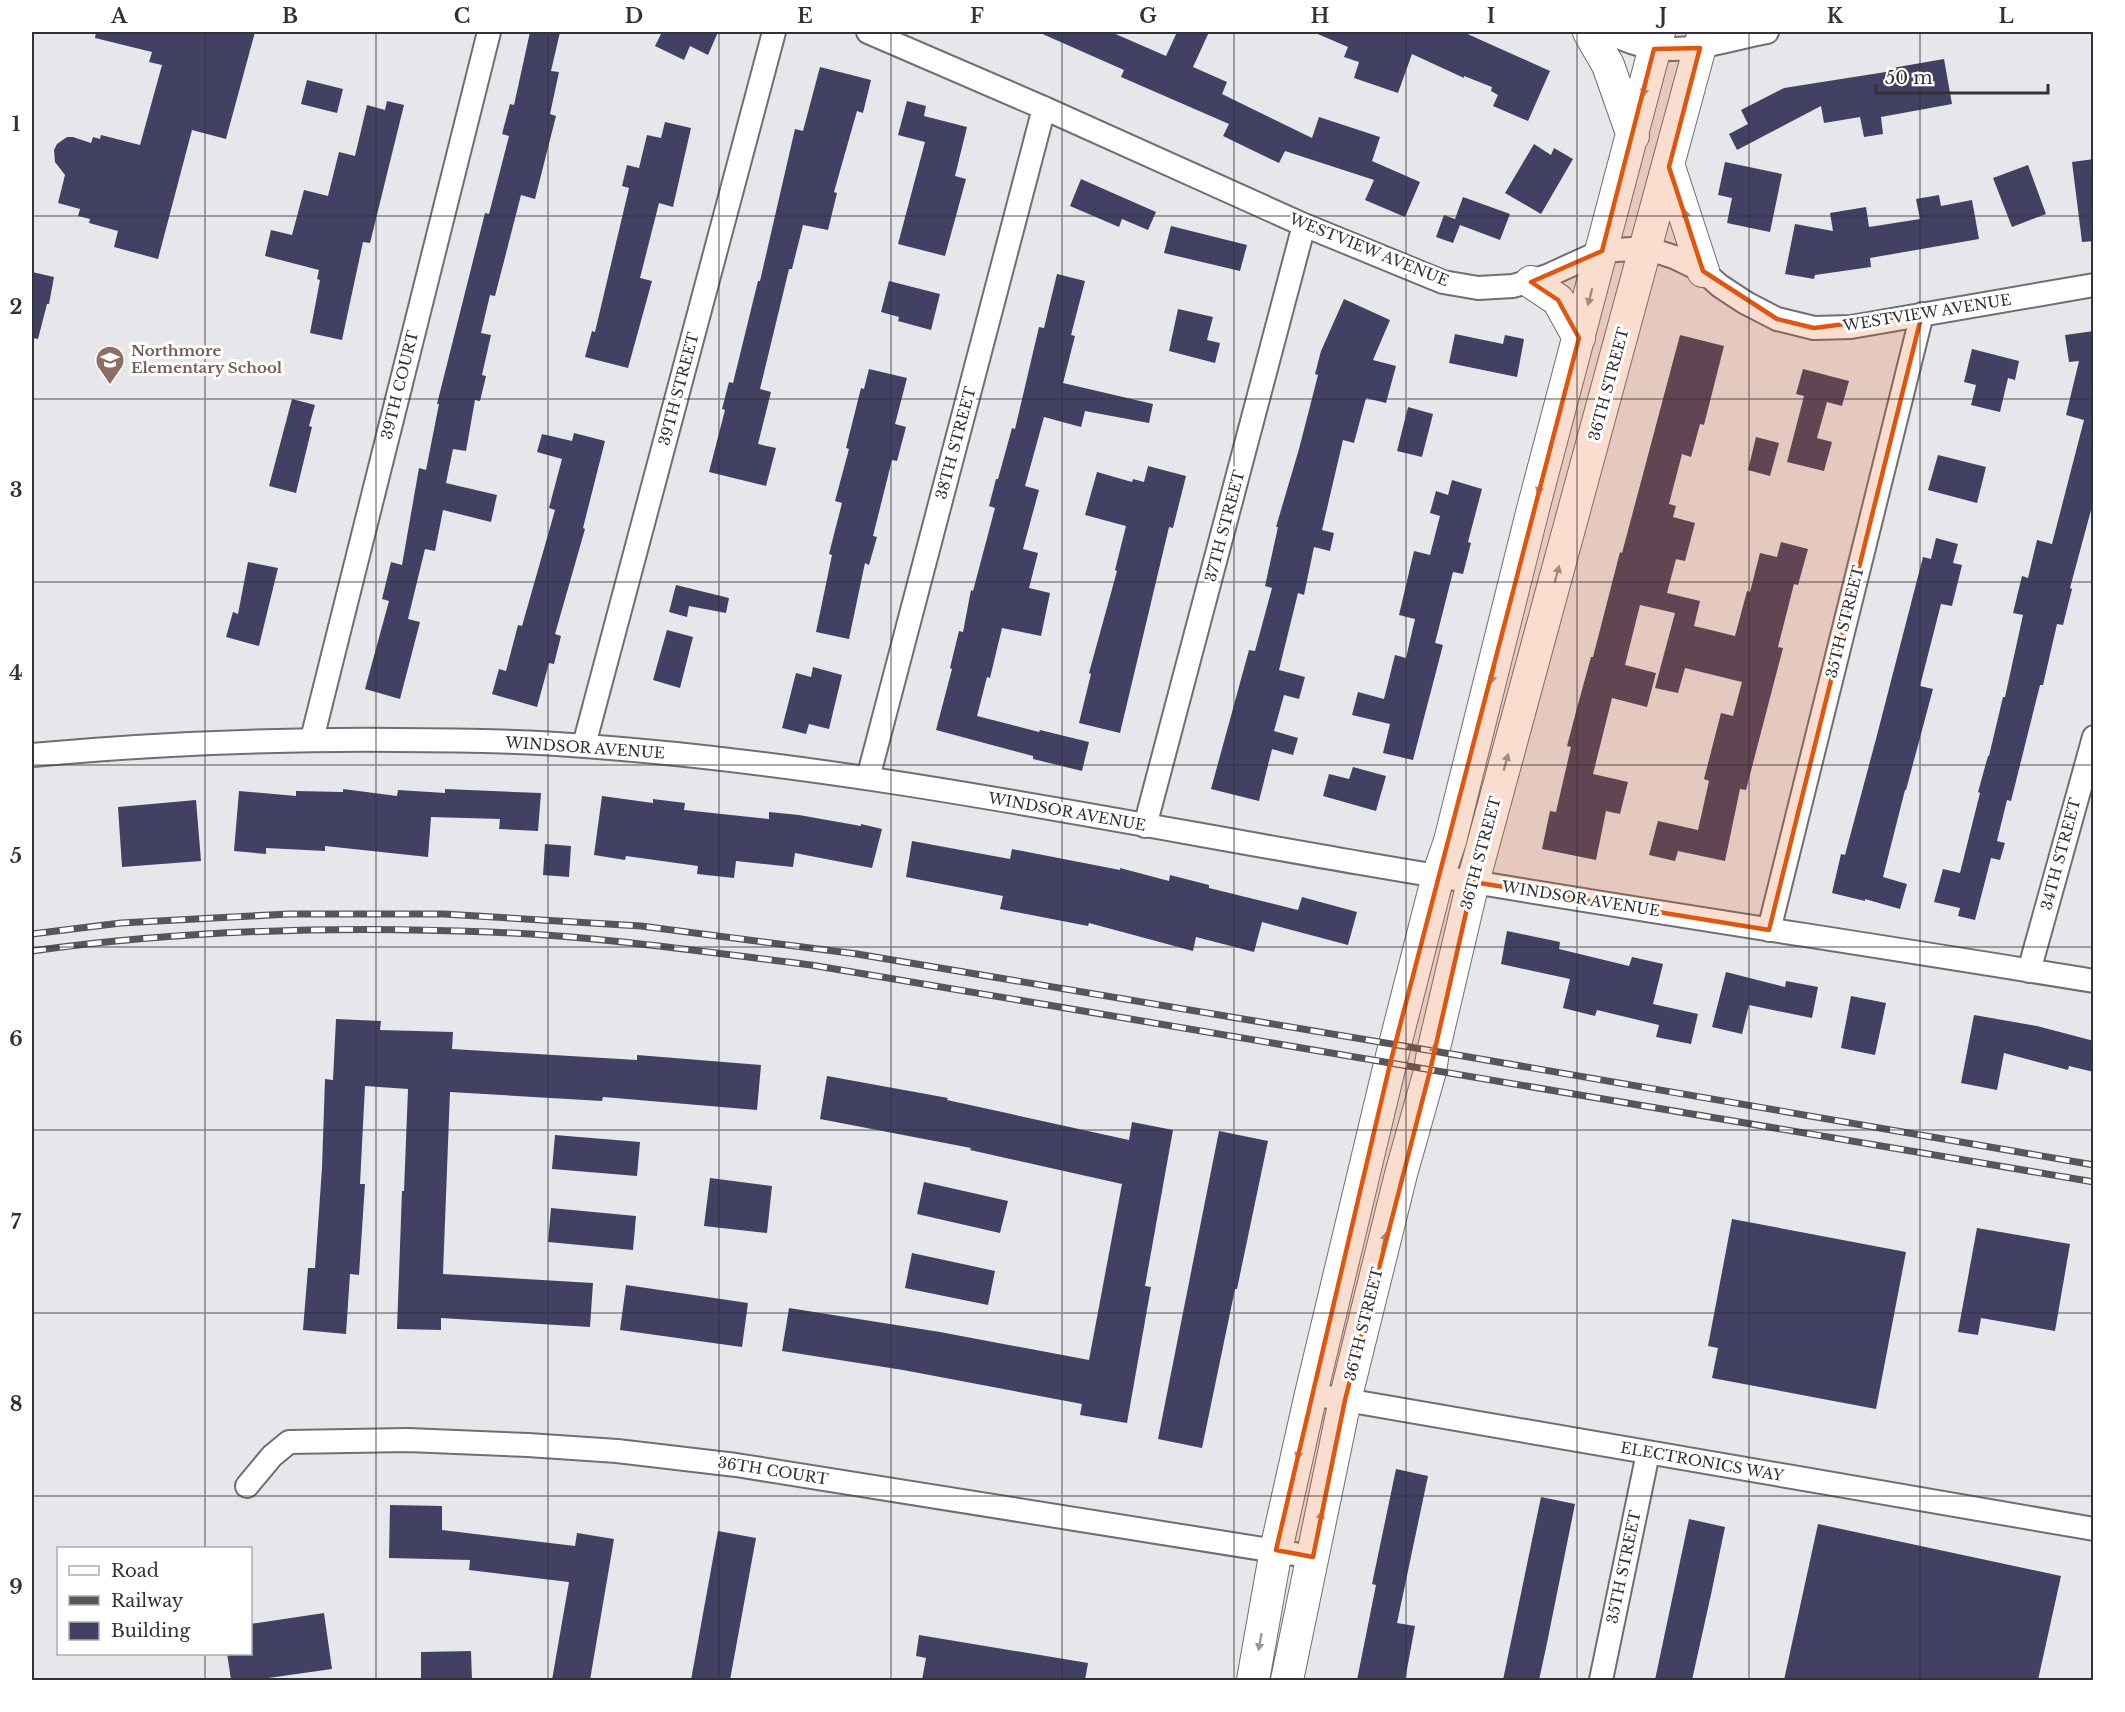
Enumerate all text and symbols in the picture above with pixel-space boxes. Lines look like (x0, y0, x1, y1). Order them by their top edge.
text: A (110, 4, 128, 28)
text: B (282, 4, 298, 28)
text: C (454, 4, 470, 28)
text: D (625, 4, 643, 28)
text: E (797, 4, 813, 28)
text: F (970, 4, 984, 28)
text: G (1139, 4, 1157, 28)
text: H (1311, 4, 1330, 28)
text: I (1487, 4, 1495, 28)
text: J (1655, 4, 1667, 28)
text: K (1827, 4, 1844, 28)
text: L (1998, 4, 2014, 28)
scale bar (1876, 57, 2048, 95)
text: 50 m (1885, 67, 1933, 89)
one-way arrow (1639, 79, 1649, 98)
text: 1 (12, 112, 21, 136)
street label: WESTVIEW AVENUE (1286, 208, 1452, 290)
one-way arrow (1682, 209, 1691, 227)
one-way arrow (1584, 288, 1594, 306)
street label: WESTVIEW AVENUE (1840, 290, 2013, 335)
text: 2 (9, 295, 23, 319)
street label: 36TH STREET (1584, 325, 1633, 443)
street label: 39TH COURT (377, 328, 422, 441)
street label: 39TH STREET (654, 330, 703, 448)
place label: Northmore Elementary School (131, 341, 283, 377)
school or university icon: Northmore Elementary School (94, 344, 126, 386)
street label: 38TH STREET (931, 384, 980, 501)
street label: 37TH STREET (1201, 468, 1249, 584)
one-way arrow (1534, 476, 1544, 495)
text: 3 (10, 478, 22, 502)
one-way arrow (1553, 564, 1563, 583)
street label: 35TH STREET (1821, 564, 1868, 680)
text: 4 (9, 661, 23, 685)
one-way arrow (1487, 666, 1497, 684)
street label: WINDSOR AVENUE (504, 732, 666, 763)
one-way arrow (1502, 752, 1511, 770)
street label: WINDSOR AVENUE (986, 788, 1148, 835)
street label: 36TH STREET (1456, 794, 1505, 912)
street label: 34TH STREET (2036, 796, 2085, 912)
text: 5 (10, 844, 22, 868)
street label: WINDSOR AVENUE (1500, 876, 1662, 920)
text: 6 (9, 1027, 23, 1051)
one-way arrow (1429, 1043, 1438, 1062)
text: 7 (11, 1210, 22, 1234)
one-way arrow (1380, 1232, 1390, 1250)
street label: 36TH STREET (1340, 1265, 1387, 1383)
text: 8 (10, 1392, 22, 1416)
street label: ELECTRONICS WAY (1619, 1438, 1786, 1485)
one-way arrow (1293, 1441, 1303, 1460)
street label: 36TH COURT (716, 1452, 830, 1489)
street label: 35TH STREET (1602, 1509, 1645, 1625)
one-way arrow (1316, 1511, 1326, 1530)
legend (57, 1547, 252, 1655)
text: Road (111, 1560, 159, 1582)
text: 9 (9, 1575, 23, 1599)
text: Railway (111, 1590, 184, 1612)
text: Building (111, 1620, 190, 1642)
one-way arrow (1255, 1632, 1264, 1651)

